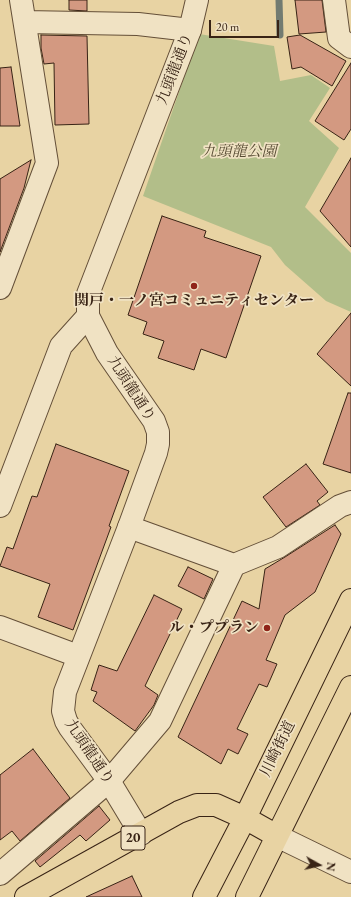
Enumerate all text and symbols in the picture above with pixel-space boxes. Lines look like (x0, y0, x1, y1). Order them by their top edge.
scale bar (211, 12, 281, 38)
text: 20 m (216, 19, 239, 35)
street label: 九頭龍通り (153, 31, 197, 107)
park label: 九頭龍公園 (202, 143, 276, 161)
marker: 関戸・一ノ宮コミュニティセンター (189, 281, 199, 291)
place label: 関戸・一ノ宮コミュニティセンター (74, 292, 314, 310)
street label: 九頭龍通り (103, 353, 159, 425)
place label: ル・ププラン (169, 619, 259, 637)
marker: ル・ププラン (262, 623, 272, 633)
street label: 九頭龍通り (61, 716, 117, 788)
street label: 川崎街道 (257, 718, 299, 780)
road number: 20 (121, 826, 145, 850)
north arrow (299, 845, 339, 885)
text: N (323, 861, 338, 872)

